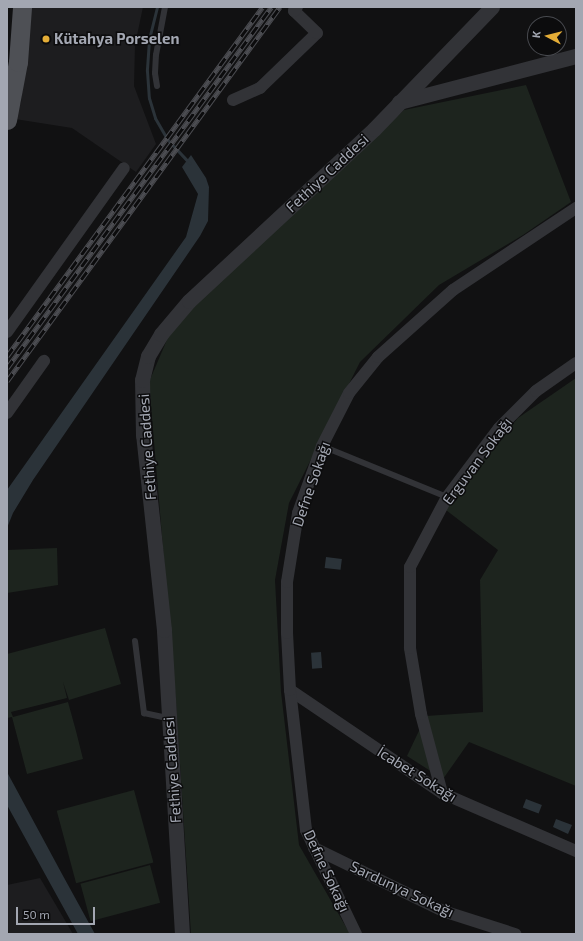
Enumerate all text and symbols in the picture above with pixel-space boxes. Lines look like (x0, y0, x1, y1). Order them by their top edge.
north arrow (527, 16, 567, 56)
place label: Kütahya Porselen (54, 30, 180, 48)
text: K (529, 30, 542, 39)
marker: Kütahya Porselen (41, 34, 51, 44)
street label: Fethiye Caddesi (282, 130, 372, 216)
street label: Fethiye Caddesi (134, 393, 160, 501)
street label: Erguvan Sokağı (438, 414, 516, 508)
street label: Defne Sokağı (288, 439, 334, 529)
street label: Fethiye Caddesi (159, 716, 185, 824)
street label: İcabet Sokağı (374, 743, 460, 805)
street label: Defne Sokağı (300, 827, 354, 915)
street label: Sardunya Sokağı (347, 857, 457, 921)
scale bar (18, 899, 97, 925)
text: 50 m (23, 907, 50, 921)

